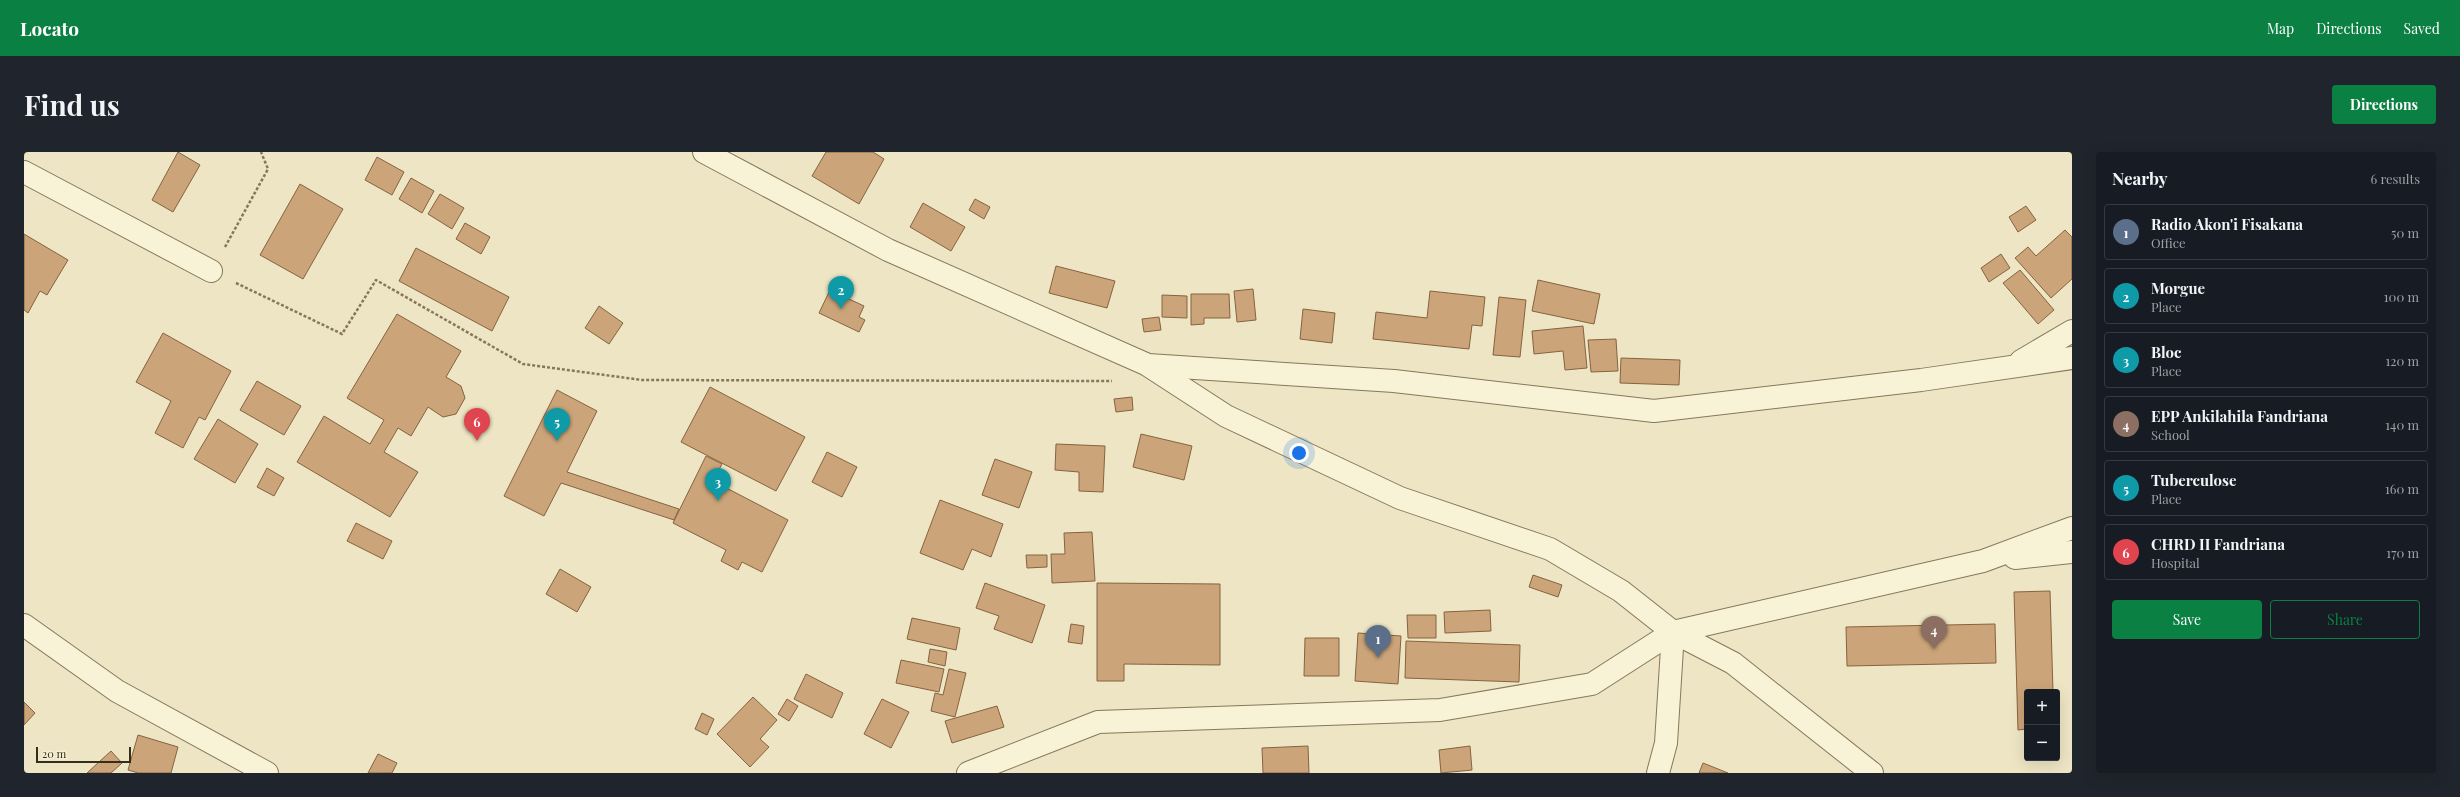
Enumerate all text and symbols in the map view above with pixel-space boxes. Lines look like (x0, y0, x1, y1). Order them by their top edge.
text: Locato (20, 15, 79, 41)
text: Map (2267, 19, 2294, 38)
text: Directions (2316, 19, 2382, 38)
text: Saved (2404, 19, 2440, 38)
button: Directions (2332, 85, 2436, 124)
text: Find us (24, 86, 120, 123)
text: Nearby (2112, 167, 2167, 189)
text: 6 results (2370, 170, 2420, 187)
text: Radio Akon'i Fisakana (2151, 214, 2303, 234)
text: 1 (2124, 224, 2128, 241)
text: 50 m (2391, 224, 2419, 241)
text: Office (2151, 234, 2186, 251)
pin: 2 (828, 276, 854, 309)
text: Morgue (2151, 278, 2205, 298)
text: 2 (2123, 288, 2129, 305)
text: 100 m (2384, 288, 2419, 305)
text: Place (2151, 298, 2182, 315)
text: Bloc (2151, 342, 2181, 362)
text: 3 (2123, 352, 2129, 369)
text: 120 m (2385, 352, 2419, 369)
text: Place (2151, 362, 2182, 379)
text: EPP Ankilahila Fandriana (2151, 406, 2328, 426)
pin: 6 (464, 408, 490, 441)
pin: 5 (544, 408, 570, 441)
text: 4 (2123, 416, 2129, 433)
text: 140 m (2385, 416, 2419, 433)
text: School (2151, 426, 2190, 443)
your location (1289, 443, 1309, 463)
pin: 3 (705, 468, 731, 501)
text: Tuberculose (2151, 470, 2237, 490)
text: 5 (2123, 480, 2129, 497)
text: 160 m (2385, 480, 2419, 497)
text: Place (2151, 490, 2182, 507)
text: CHRD II Fandriana (2151, 534, 2285, 554)
text: 6 (2122, 544, 2130, 561)
text: 170 m (2386, 544, 2419, 561)
text: Hospital (2151, 554, 2200, 571)
button: Save (2112, 600, 2262, 639)
button: Share (2270, 600, 2420, 639)
pin: 4 (1921, 616, 1947, 649)
pin: 1 (1365, 625, 1391, 658)
map controls (2024, 689, 2060, 761)
button: + (2024, 689, 2060, 725)
button: − (2024, 725, 2060, 761)
scale bar (36, 745, 131, 764)
text: 20 m (42, 746, 66, 761)

